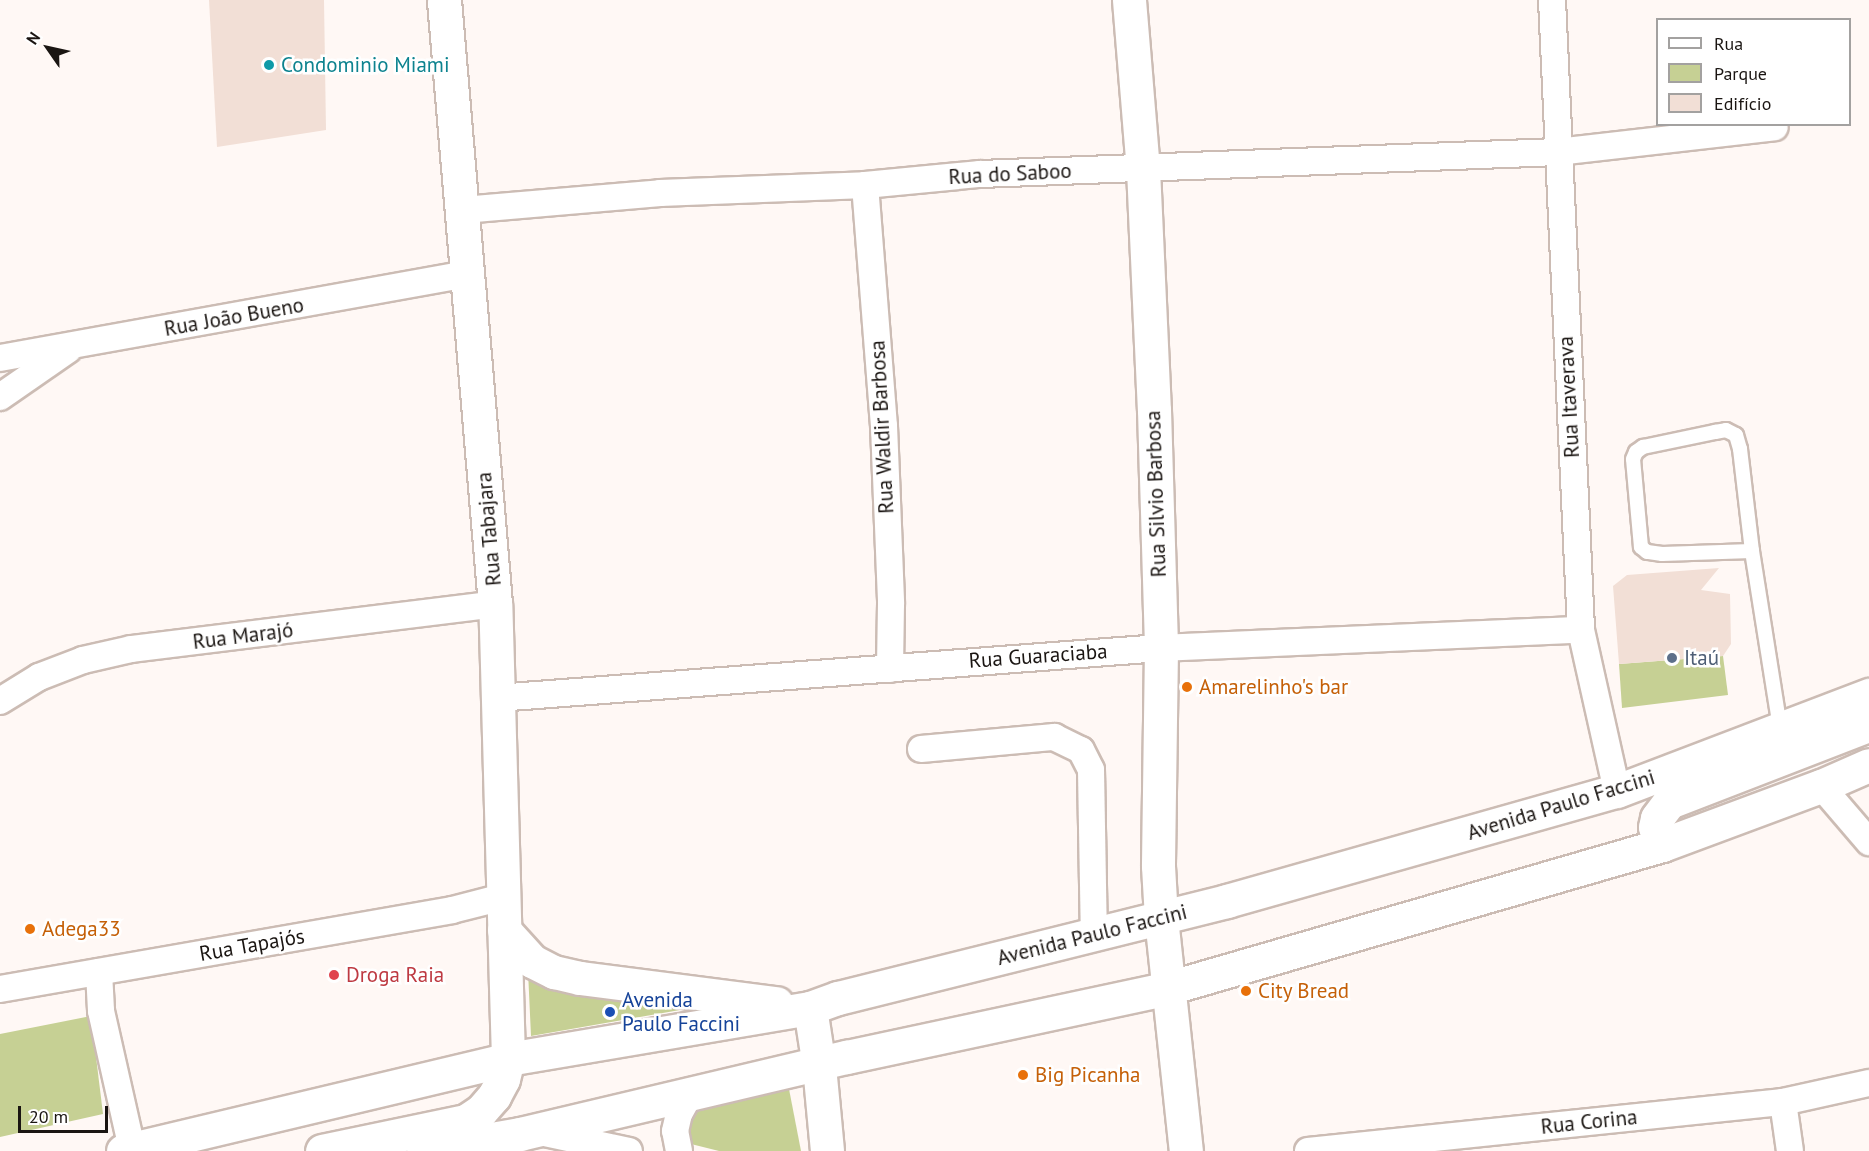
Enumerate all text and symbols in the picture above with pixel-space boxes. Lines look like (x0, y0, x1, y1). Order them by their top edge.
north arrow (18, 18, 78, 78)
legend (1656, 18, 1851, 126)
text: N (22, 28, 44, 48)
text: Rua (1714, 32, 1743, 55)
place label: Condominio Miami (281, 52, 450, 78)
marker: Condominio Miami (262, 58, 276, 72)
text: Parque (1714, 62, 1767, 85)
text: Edifício (1714, 92, 1771, 115)
street label: Rua do Saboo (948, 158, 1072, 190)
street label: Rua João Bueno (162, 292, 306, 342)
street label: Rua Itaverava (1553, 335, 1585, 459)
street label: Rua Waldir Barbosa (865, 339, 899, 515)
street label: Rua Silvio Barbosa (1140, 410, 1172, 578)
street label: Rua Tabajara (471, 471, 507, 587)
street label: Rua Marajó (191, 617, 295, 655)
street label: Rua Guaraciaba (968, 639, 1108, 673)
place label: Itaú (1684, 645, 1719, 671)
marker: Itaú (1665, 651, 1679, 665)
place label: Amarelinho's bar (1199, 674, 1348, 700)
marker: Amarelinho's bar (1180, 680, 1194, 694)
street label: Avenida Paulo Faccini (1464, 764, 1658, 846)
street label: Avenida Paulo Faccini (994, 899, 1190, 971)
place label: Adega33 (42, 916, 121, 942)
marker: Adega33 (23, 922, 37, 936)
street label: Rua Tapajós (197, 923, 307, 967)
place label: Droga Raia (346, 962, 444, 988)
marker: Droga Raia (327, 968, 341, 982)
place label: City Bread (1258, 978, 1350, 1004)
marker: City Bread (1239, 984, 1253, 998)
place label: Avenida Paulo Faccini (622, 987, 740, 1037)
marker: Avenida Paulo Faccini (603, 1005, 617, 1019)
place label: Big Picanha (1035, 1062, 1140, 1088)
marker: Big Picanha (1016, 1068, 1030, 1082)
scale bar (21, 1094, 111, 1132)
street label: Rua Corina (1540, 1104, 1638, 1140)
text: 20 m (29, 1105, 68, 1128)

